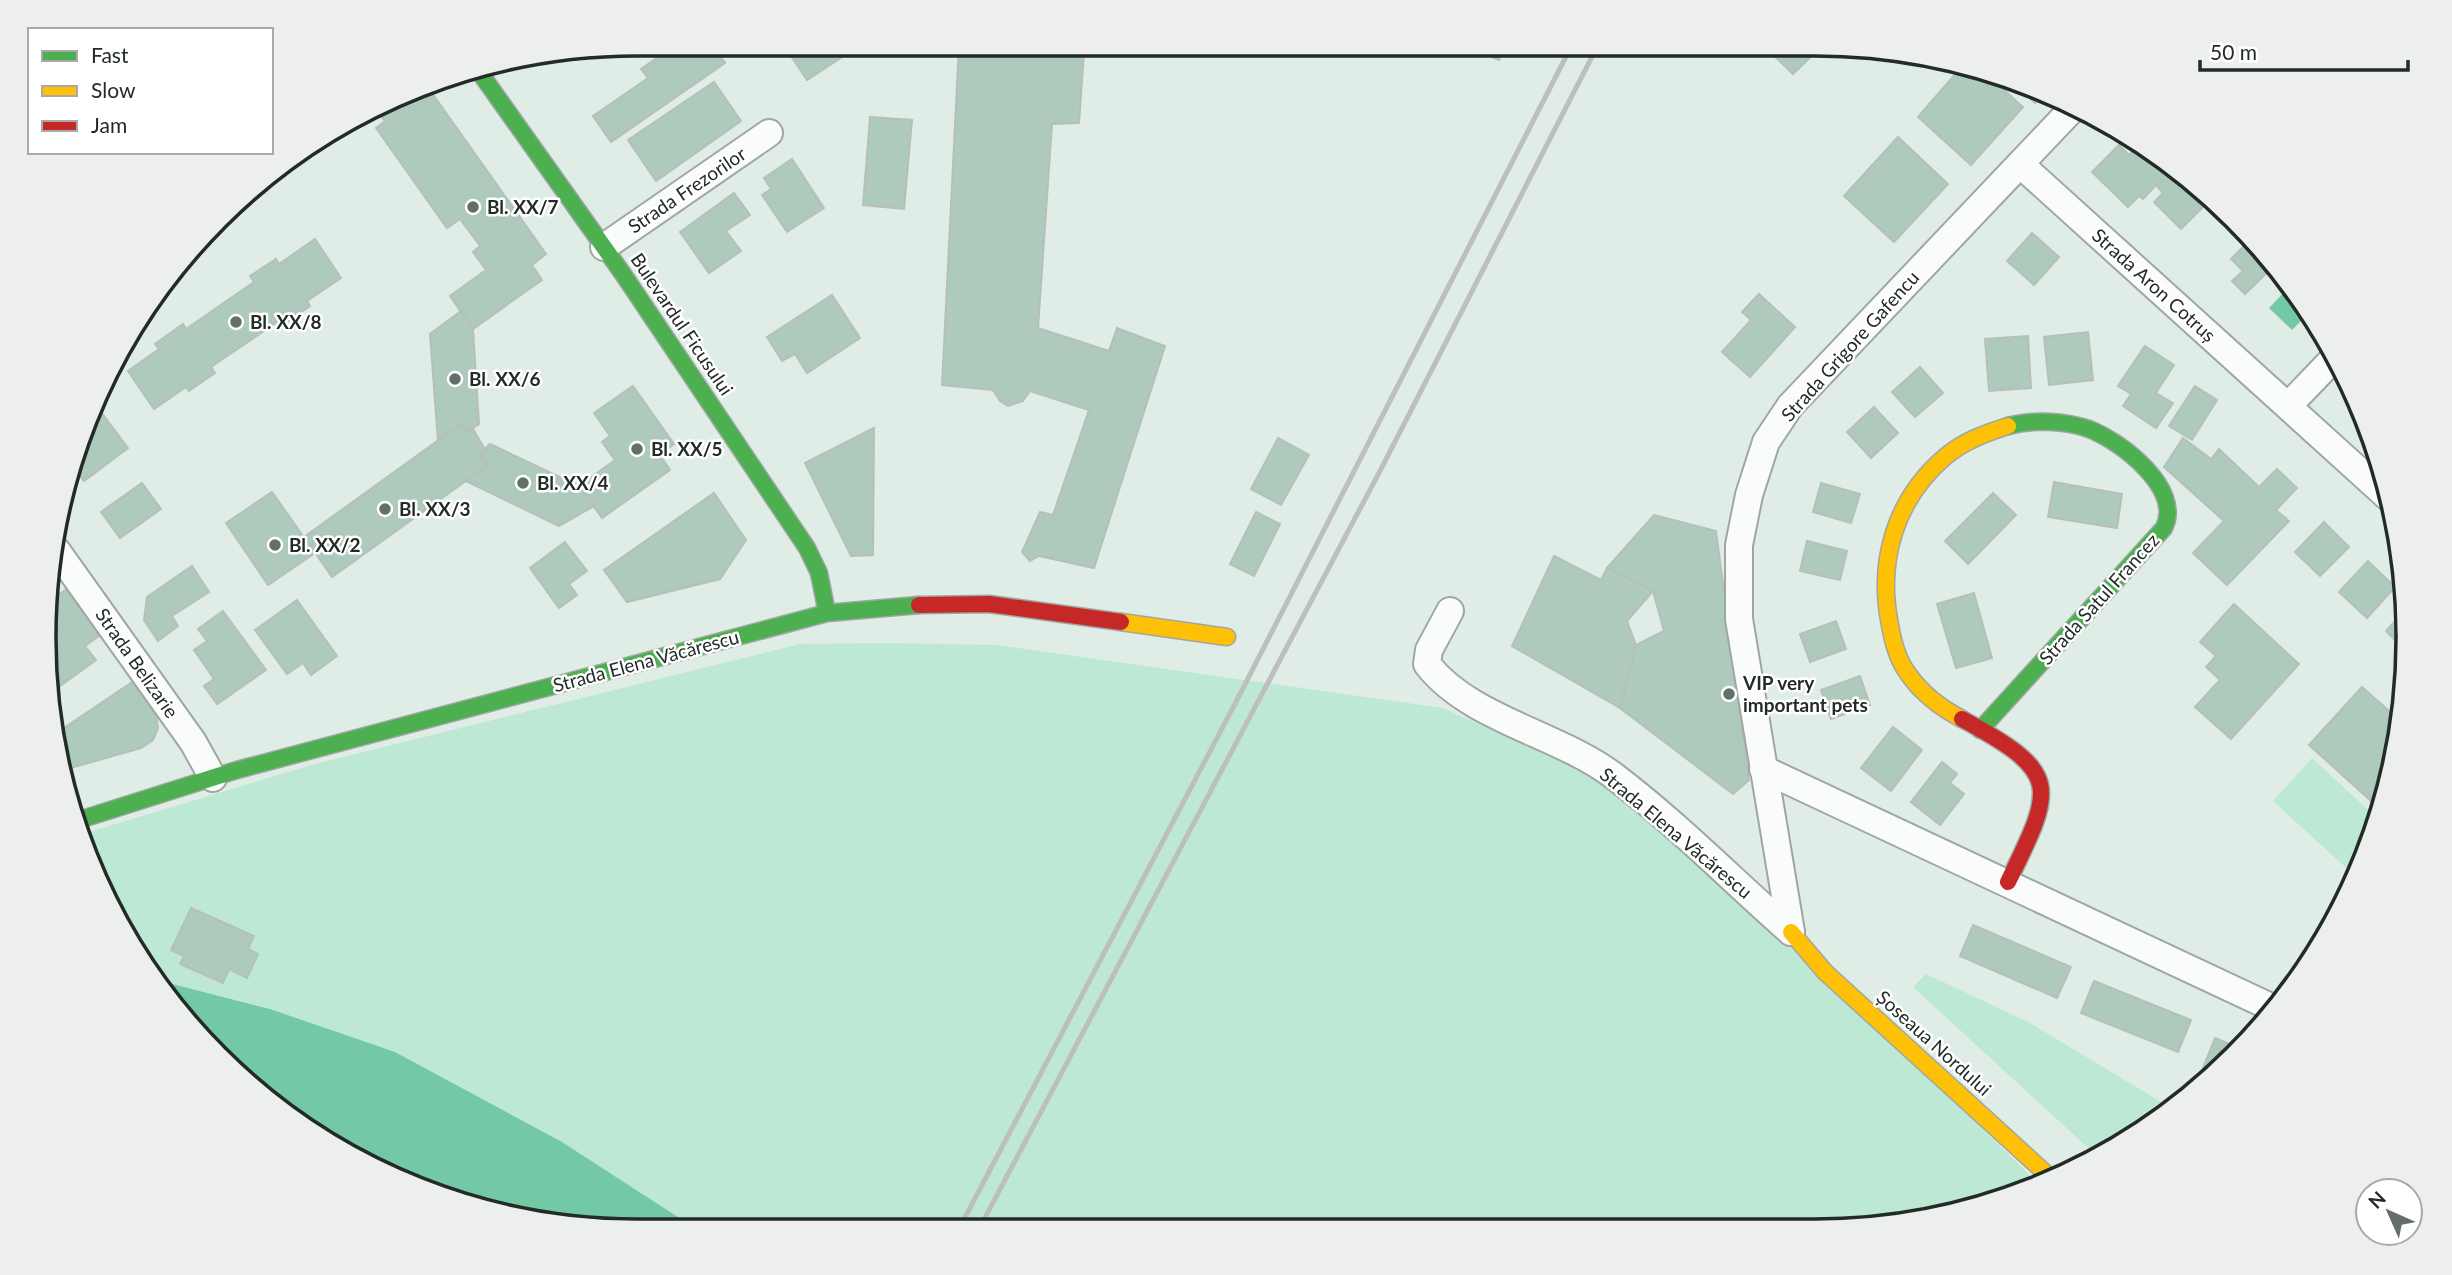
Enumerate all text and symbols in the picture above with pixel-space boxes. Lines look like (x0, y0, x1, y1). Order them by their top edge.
legend (28, 28, 273, 154)
scale bar (2200, 28, 2408, 72)
text: 50 m (2210, 39, 2257, 64)
text: Fast (91, 42, 129, 67)
text: Slow (91, 77, 136, 102)
text: Jam (91, 112, 127, 137)
street label: Strada Frezorilor (623, 142, 750, 237)
place label: Bl. XX/7 (487, 195, 559, 218)
marker: Bl. XX/7 (465, 199, 481, 215)
street label: Strada Aron Cotruș (2088, 223, 2221, 346)
street label: Bulevardul Ficusului (626, 248, 739, 399)
street label: Strada Grigore Gafencu (1776, 266, 1923, 426)
place label: Bl. XX/8 (250, 310, 322, 333)
marker: Bl. XX/8 (228, 314, 244, 330)
place label: Bl. XX/6 (469, 367, 541, 390)
marker: Bl. XX/6 (447, 371, 463, 387)
place label: Bl. XX/5 (651, 437, 723, 460)
marker: Bl. XX/5 (629, 441, 645, 457)
place label: Bl. XX/4 (537, 471, 609, 494)
marker: Bl. XX/4 (515, 475, 531, 491)
place label: Bl. XX/3 (399, 497, 471, 520)
marker: Bl. XX/3 (377, 501, 393, 517)
street label: Strada Satul Francez (2034, 528, 2164, 669)
place label: Bl. XX/2 (289, 533, 361, 556)
marker: Bl. XX/2 (267, 537, 283, 553)
street label: Strada Belizarie (91, 603, 184, 722)
street label: Strada Elena Văcărescu (550, 625, 741, 696)
place label: VIP very important pets (1742, 671, 1868, 716)
marker: VIP very important pets (1721, 686, 1737, 702)
street label: Strada Elena Văcărescu (1596, 762, 1757, 903)
street label: Șoseaua Nordului (1872, 985, 1996, 1100)
north arrow (2354, 1177, 2424, 1247)
text: N (2363, 1186, 2390, 1213)

